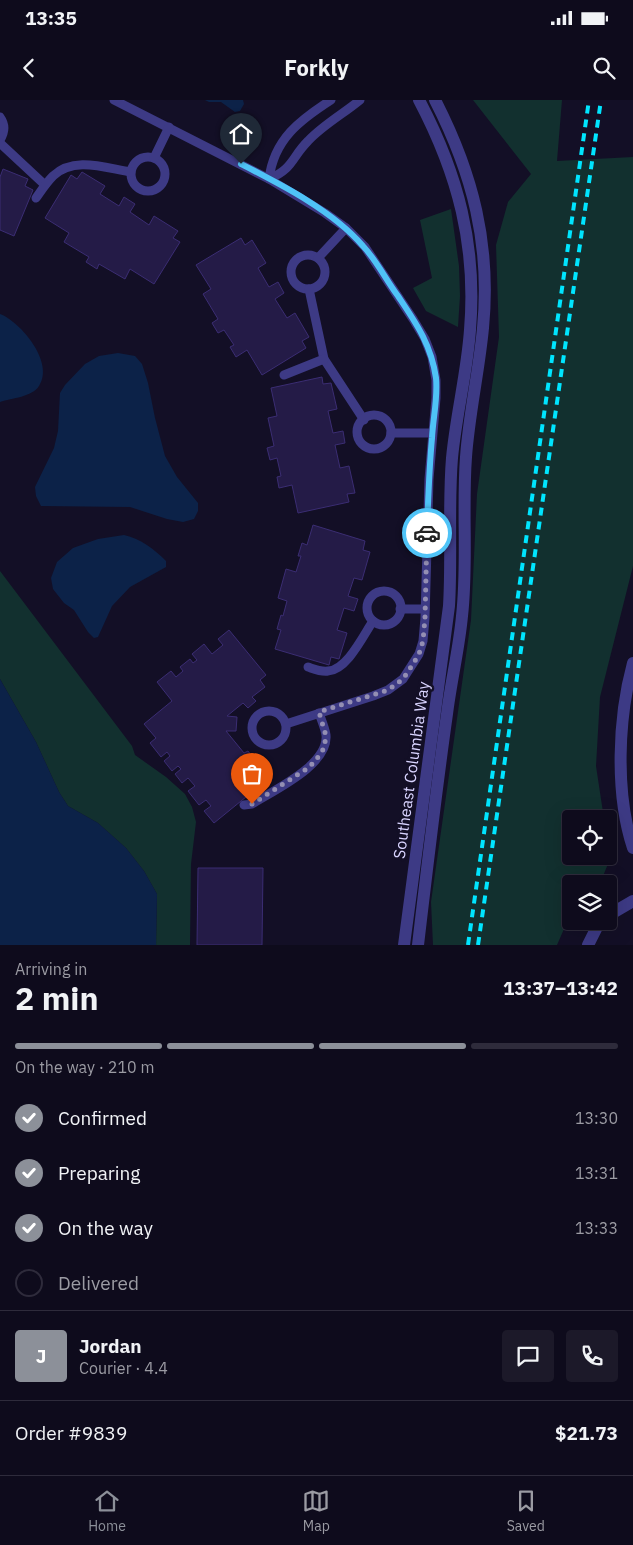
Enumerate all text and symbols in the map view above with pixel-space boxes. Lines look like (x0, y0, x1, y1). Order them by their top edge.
text: 13:35 (25, 6, 77, 30)
text: Forkly (284, 53, 349, 82)
icon: back (15, 54, 43, 82)
icon: search (590, 54, 618, 82)
pin (220, 113, 262, 164)
icon: home (227, 120, 255, 148)
courier (402, 508, 452, 558)
icon: car (413, 519, 441, 547)
street label: Southeast Columbia Way (389, 680, 433, 860)
pin (231, 753, 273, 804)
icon: bag (238, 760, 266, 788)
map controls (562, 810, 617, 930)
button: locate (562, 810, 617, 865)
button: layers (562, 875, 617, 930)
text: Arriving in (15, 959, 87, 979)
text: 13:37–13:42 (503, 976, 618, 1000)
text: 2 min (15, 977, 99, 1019)
text: On the way · 210 m (15, 1057, 154, 1077)
icon: check (15, 1104, 43, 1132)
text: Confirmed (58, 1106, 147, 1130)
text: 13:30 (575, 1108, 618, 1128)
icon: check (15, 1159, 43, 1187)
text: Preparing (58, 1161, 140, 1185)
text: 13:31 (575, 1163, 618, 1183)
icon: check (15, 1214, 43, 1242)
text: On the way (58, 1216, 153, 1240)
text: 13:33 (575, 1218, 618, 1238)
text: Delivered (58, 1271, 139, 1295)
button: chat (502, 1330, 554, 1382)
button: phone (566, 1330, 618, 1382)
text: Jordan (79, 1334, 142, 1358)
text: J (36, 1344, 46, 1368)
text: Courier · 4.4 (79, 1358, 168, 1378)
text: Order #9839 (15, 1421, 127, 1445)
text: $21.73 (555, 1421, 618, 1445)
tab: Home (88, 1487, 126, 1535)
tab: Map (302, 1487, 330, 1535)
tab: Saved (507, 1487, 545, 1535)

